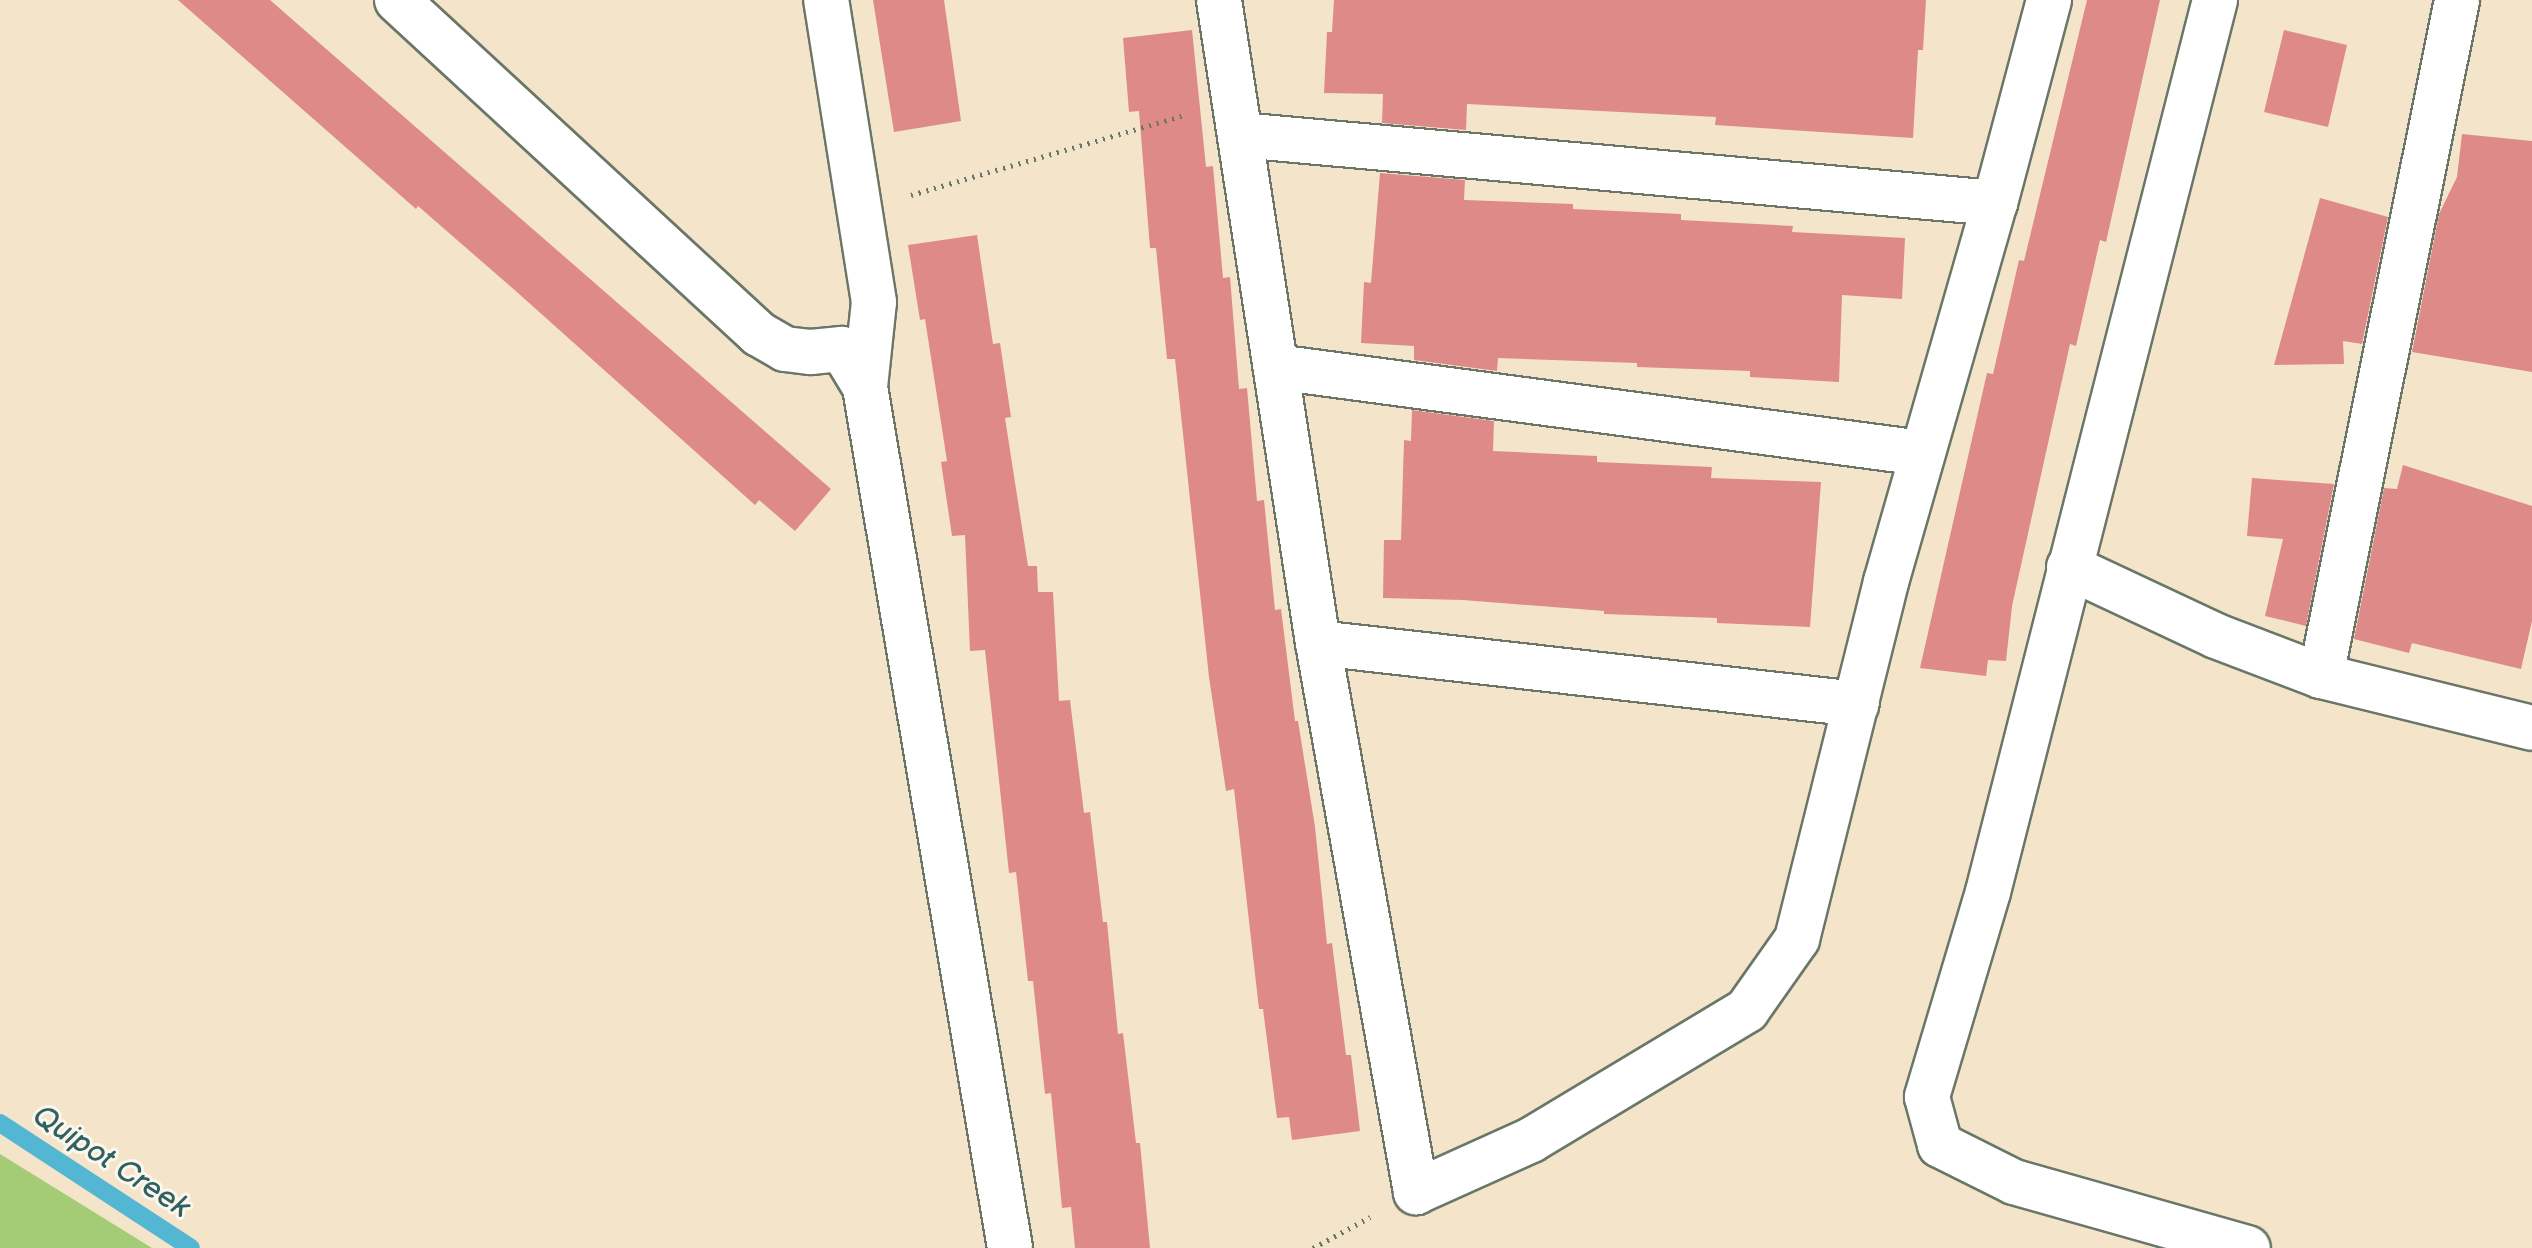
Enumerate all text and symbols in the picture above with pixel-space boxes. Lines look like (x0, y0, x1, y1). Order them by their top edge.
water label: Quipot Creek (26, 1098, 196, 1226)

